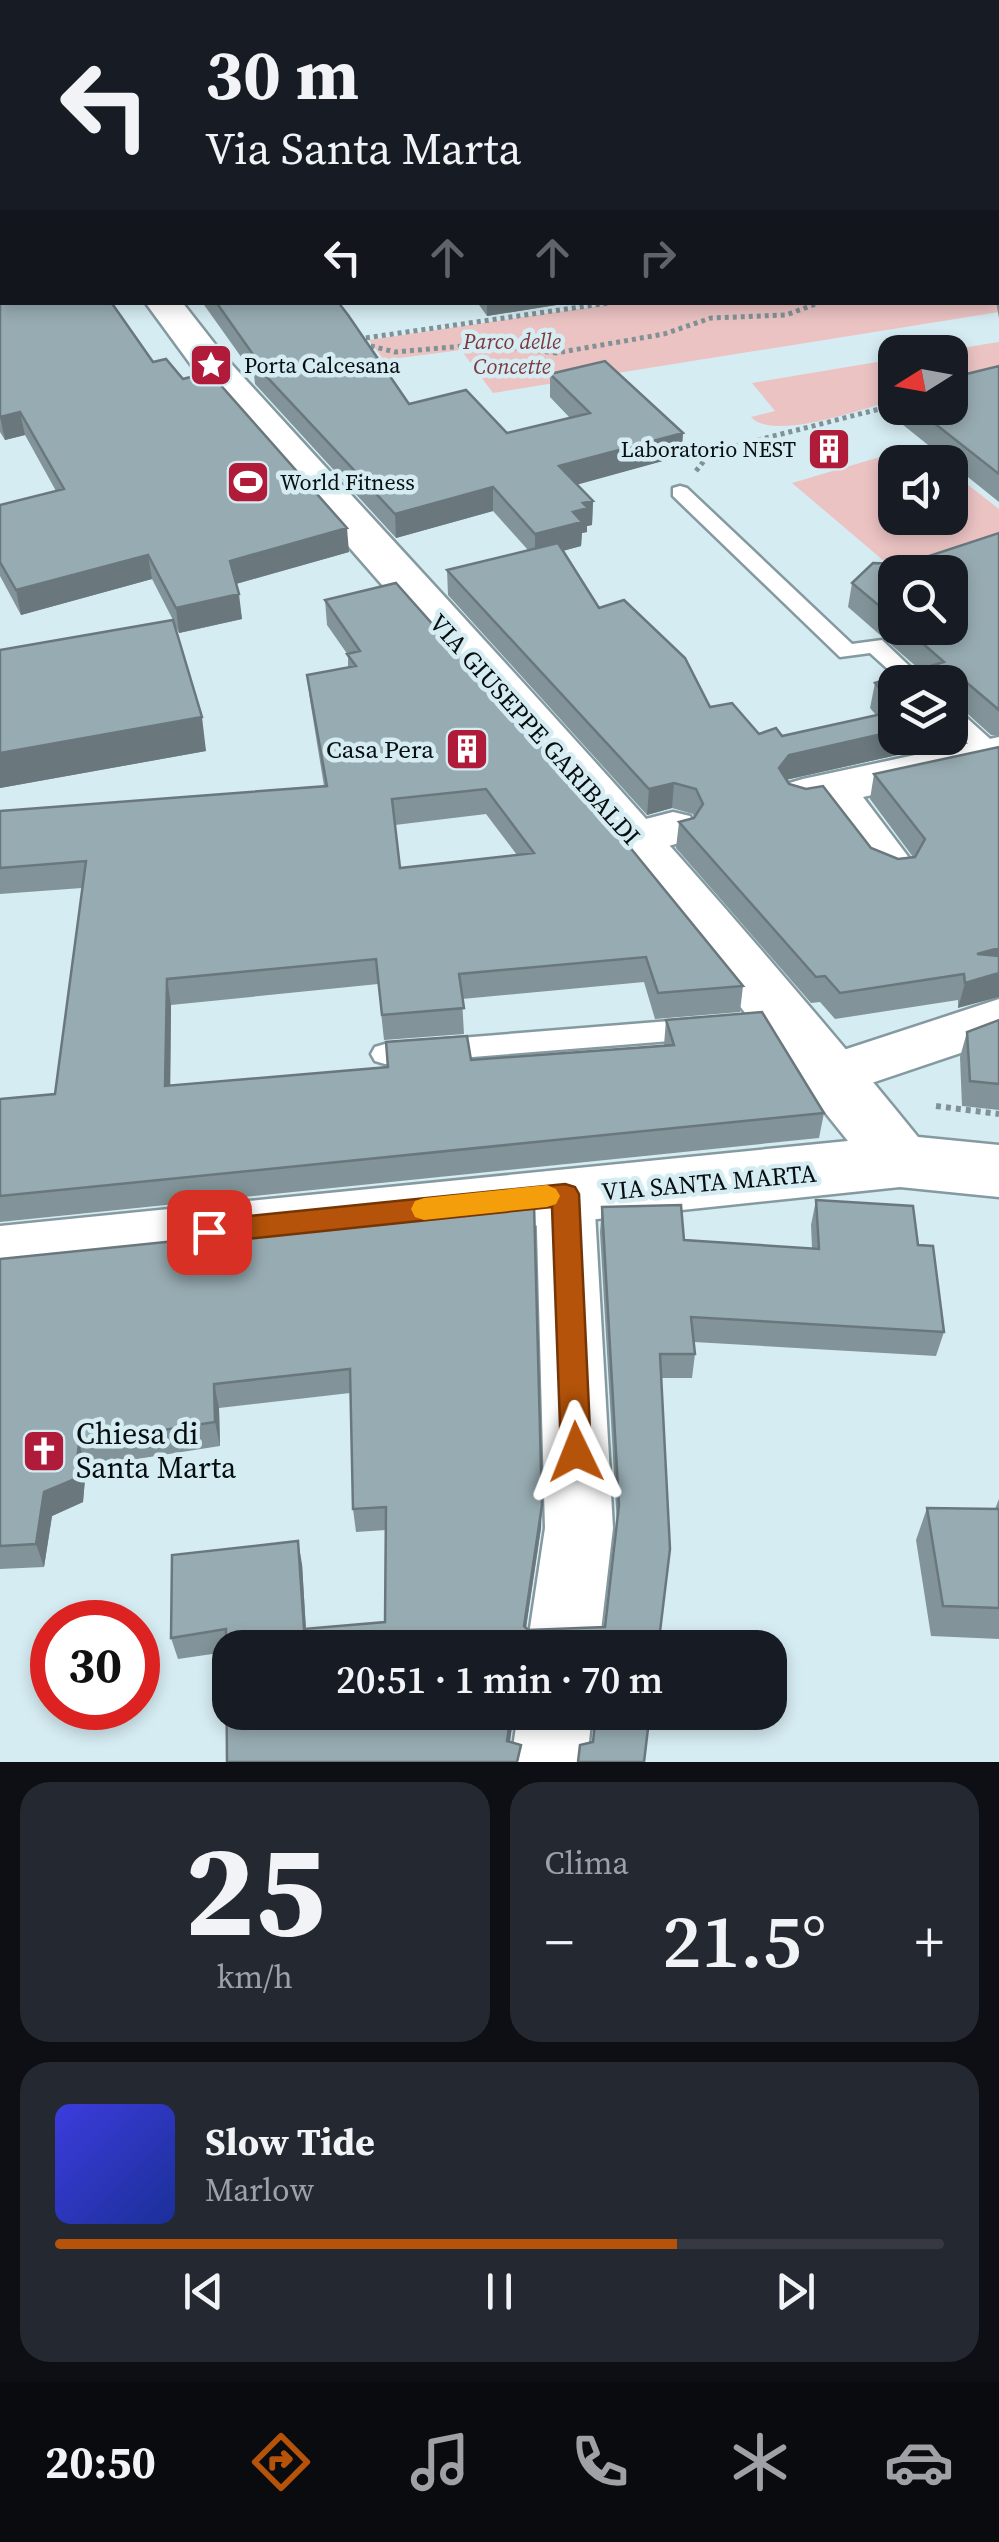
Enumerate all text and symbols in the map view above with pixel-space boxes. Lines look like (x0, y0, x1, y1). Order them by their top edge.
text: 30 m (205, 26, 359, 122)
icon: left (40, 40, 170, 170)
text: Via Santa Marta (205, 117, 521, 179)
icon: left (315, 230, 370, 285)
icon: ahead (420, 230, 475, 285)
icon: ahead (525, 230, 580, 285)
icon: right (630, 230, 685, 285)
park label: Parco delle Concette (462, 326, 561, 381)
north arrow (878, 335, 968, 425)
map controls (878, 335, 968, 755)
place icon: Porta Calcesana (188, 342, 234, 388)
place label: Porta Calcesana (244, 350, 401, 380)
building icon: Laboratorio NEST (806, 426, 852, 472)
place label: Laboratorio NEST (621, 434, 796, 464)
button: sound (878, 445, 968, 535)
sports icon: World Fitness (225, 459, 271, 505)
place label: World Fitness (280, 467, 415, 497)
button: search (878, 555, 968, 645)
street label: VIA GIUSEPPE GARIBALDI (422, 606, 648, 852)
button: layers (878, 665, 968, 755)
building icon: Casa Pera (444, 726, 490, 772)
place label: Casa Pera (326, 732, 434, 766)
street label: VIA SANTA MARTA (600, 1156, 818, 1208)
pin (167, 1190, 252, 1275)
icon: arrive (182, 1205, 237, 1260)
position arrow (524, 1400, 628, 1504)
place label: Chiesa di Santa Marta (76, 1413, 237, 1488)
church icon: Chiesa di Santa Marta (21, 1428, 67, 1474)
speed limit sign: 30 (30, 1600, 160, 1730)
text: 20:51 · 1 min · 70 m (336, 1654, 663, 1706)
text: 25 (184, 1800, 325, 1979)
text: Clima (545, 1841, 629, 1885)
text: 21.5° (662, 1889, 826, 1992)
text: − (545, 1904, 574, 1979)
text: + (915, 1904, 944, 1979)
text: km/h (217, 1955, 293, 1999)
text: Slow Tide (205, 2116, 375, 2168)
text: Marlow (205, 2168, 314, 2212)
icon: previous (176, 2264, 231, 2319)
icon: pause (472, 2264, 527, 2319)
icon: next (768, 2264, 823, 2319)
icon: directions (246, 2427, 316, 2497)
icon: music (405, 2427, 475, 2497)
icon: phone (565, 2427, 635, 2497)
icon: climate (725, 2427, 795, 2497)
icon: car (884, 2427, 954, 2497)
text: 20:50 (45, 2431, 156, 2493)

